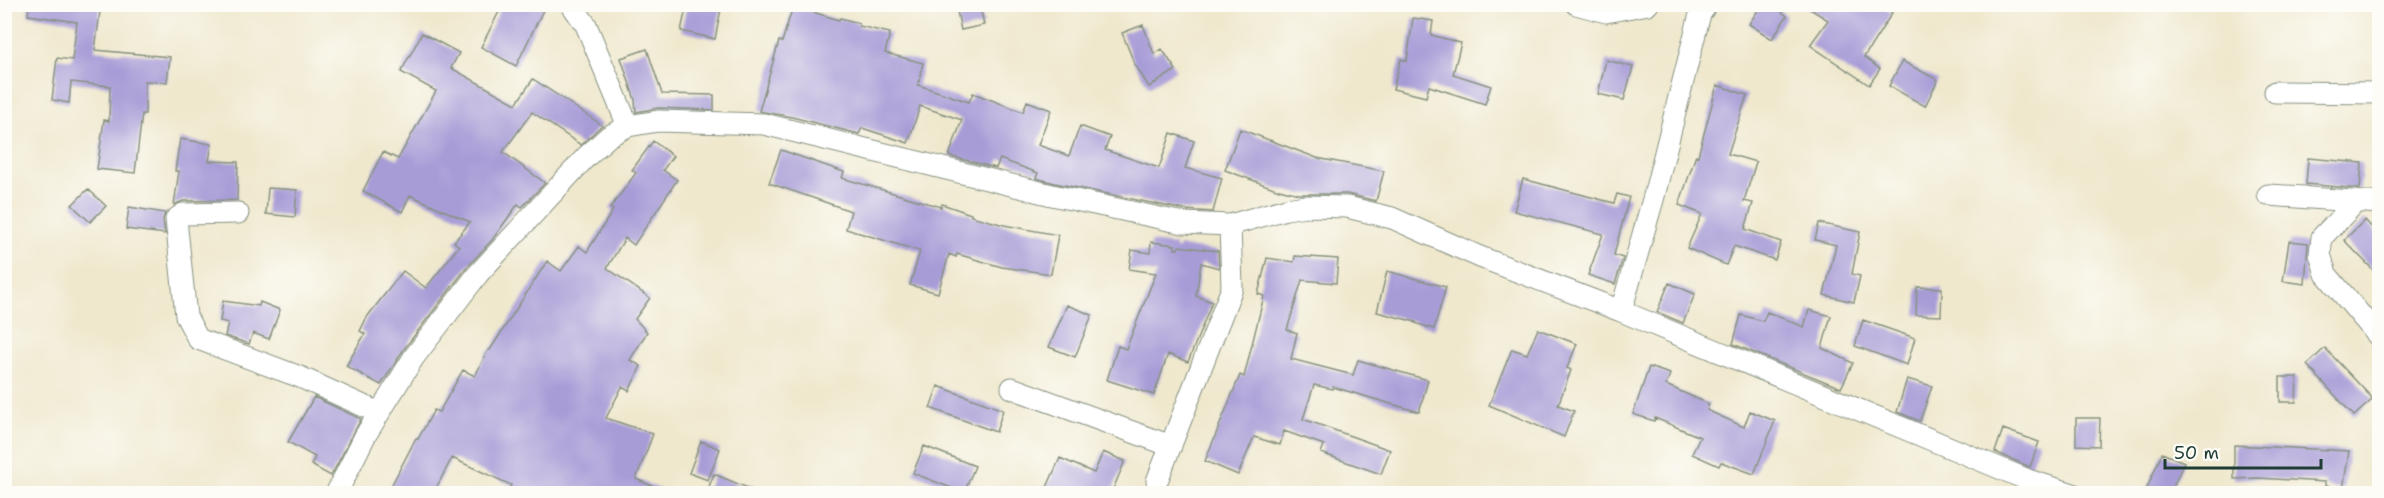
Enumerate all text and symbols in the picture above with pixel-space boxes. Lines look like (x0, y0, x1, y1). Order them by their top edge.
scale bar (2165, 432, 2321, 470)
text: 50 m (2174, 441, 2219, 465)

